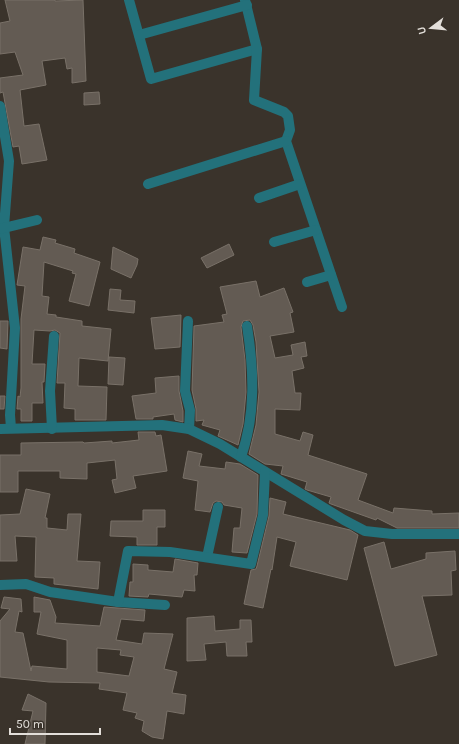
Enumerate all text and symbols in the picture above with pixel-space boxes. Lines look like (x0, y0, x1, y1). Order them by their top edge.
north arrow (411, 8, 451, 48)
text: U (415, 25, 429, 36)
scale bar (10, 710, 100, 736)
text: 50 m (16, 717, 44, 731)

